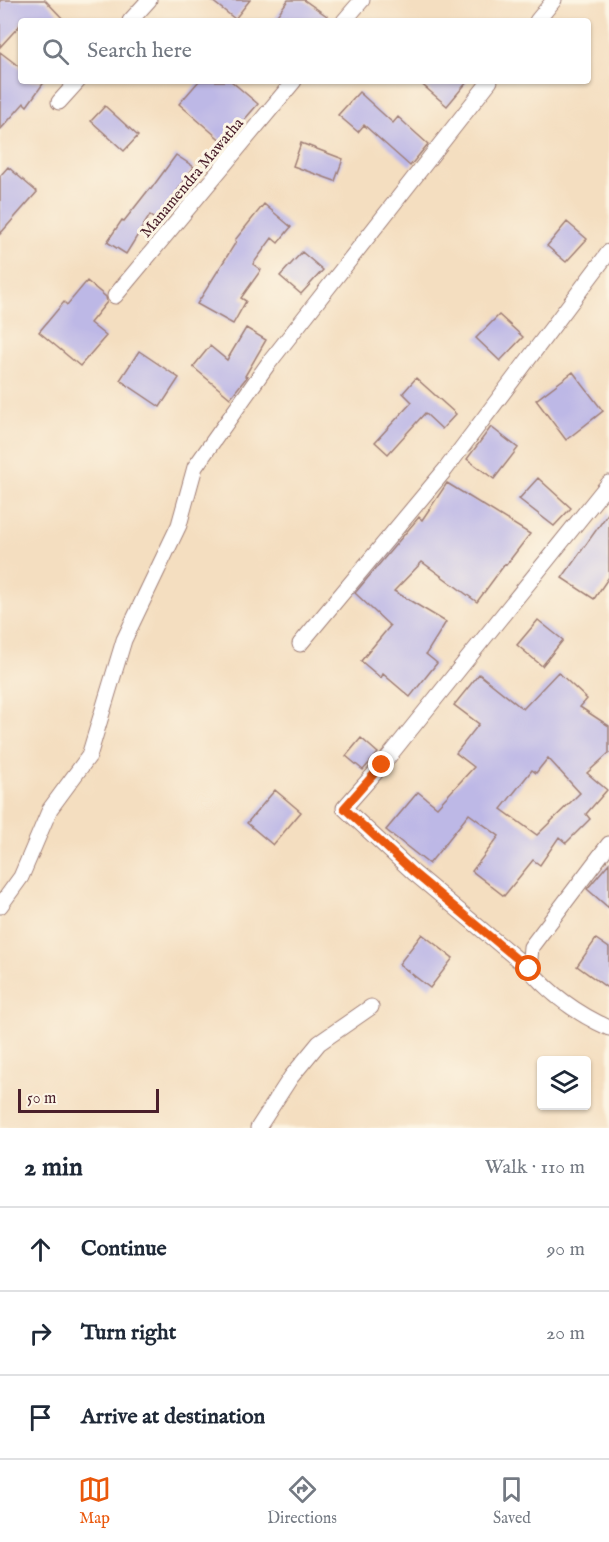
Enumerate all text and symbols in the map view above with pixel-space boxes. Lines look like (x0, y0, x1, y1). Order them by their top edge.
search box (18, 18, 591, 84)
icon: search (39, 35, 72, 68)
text: Search here (87, 37, 192, 65)
street label: Manamendra Mawatha (137, 114, 249, 242)
route end (368, 751, 394, 777)
route start (515, 955, 541, 981)
map controls (537, 1056, 591, 1110)
button: layers (537, 1056, 591, 1110)
scale bar (18, 1086, 159, 1114)
text: 50 m (27, 1089, 56, 1109)
text: 2 min (24, 1151, 83, 1184)
text: Walk · 110 m (485, 1155, 585, 1180)
icon: ahead (24, 1233, 57, 1266)
text: Continue (81, 1235, 167, 1263)
text: 90 m (547, 1237, 585, 1262)
icon: right (24, 1317, 57, 1350)
text: Turn right (81, 1319, 176, 1347)
text: 20 m (546, 1321, 585, 1346)
icon: arrive (24, 1401, 57, 1434)
text: Arrive at destination (81, 1403, 265, 1431)
tab: Map (78, 1473, 111, 1529)
tab: Directions (267, 1473, 337, 1529)
tab: Saved (493, 1473, 531, 1529)

